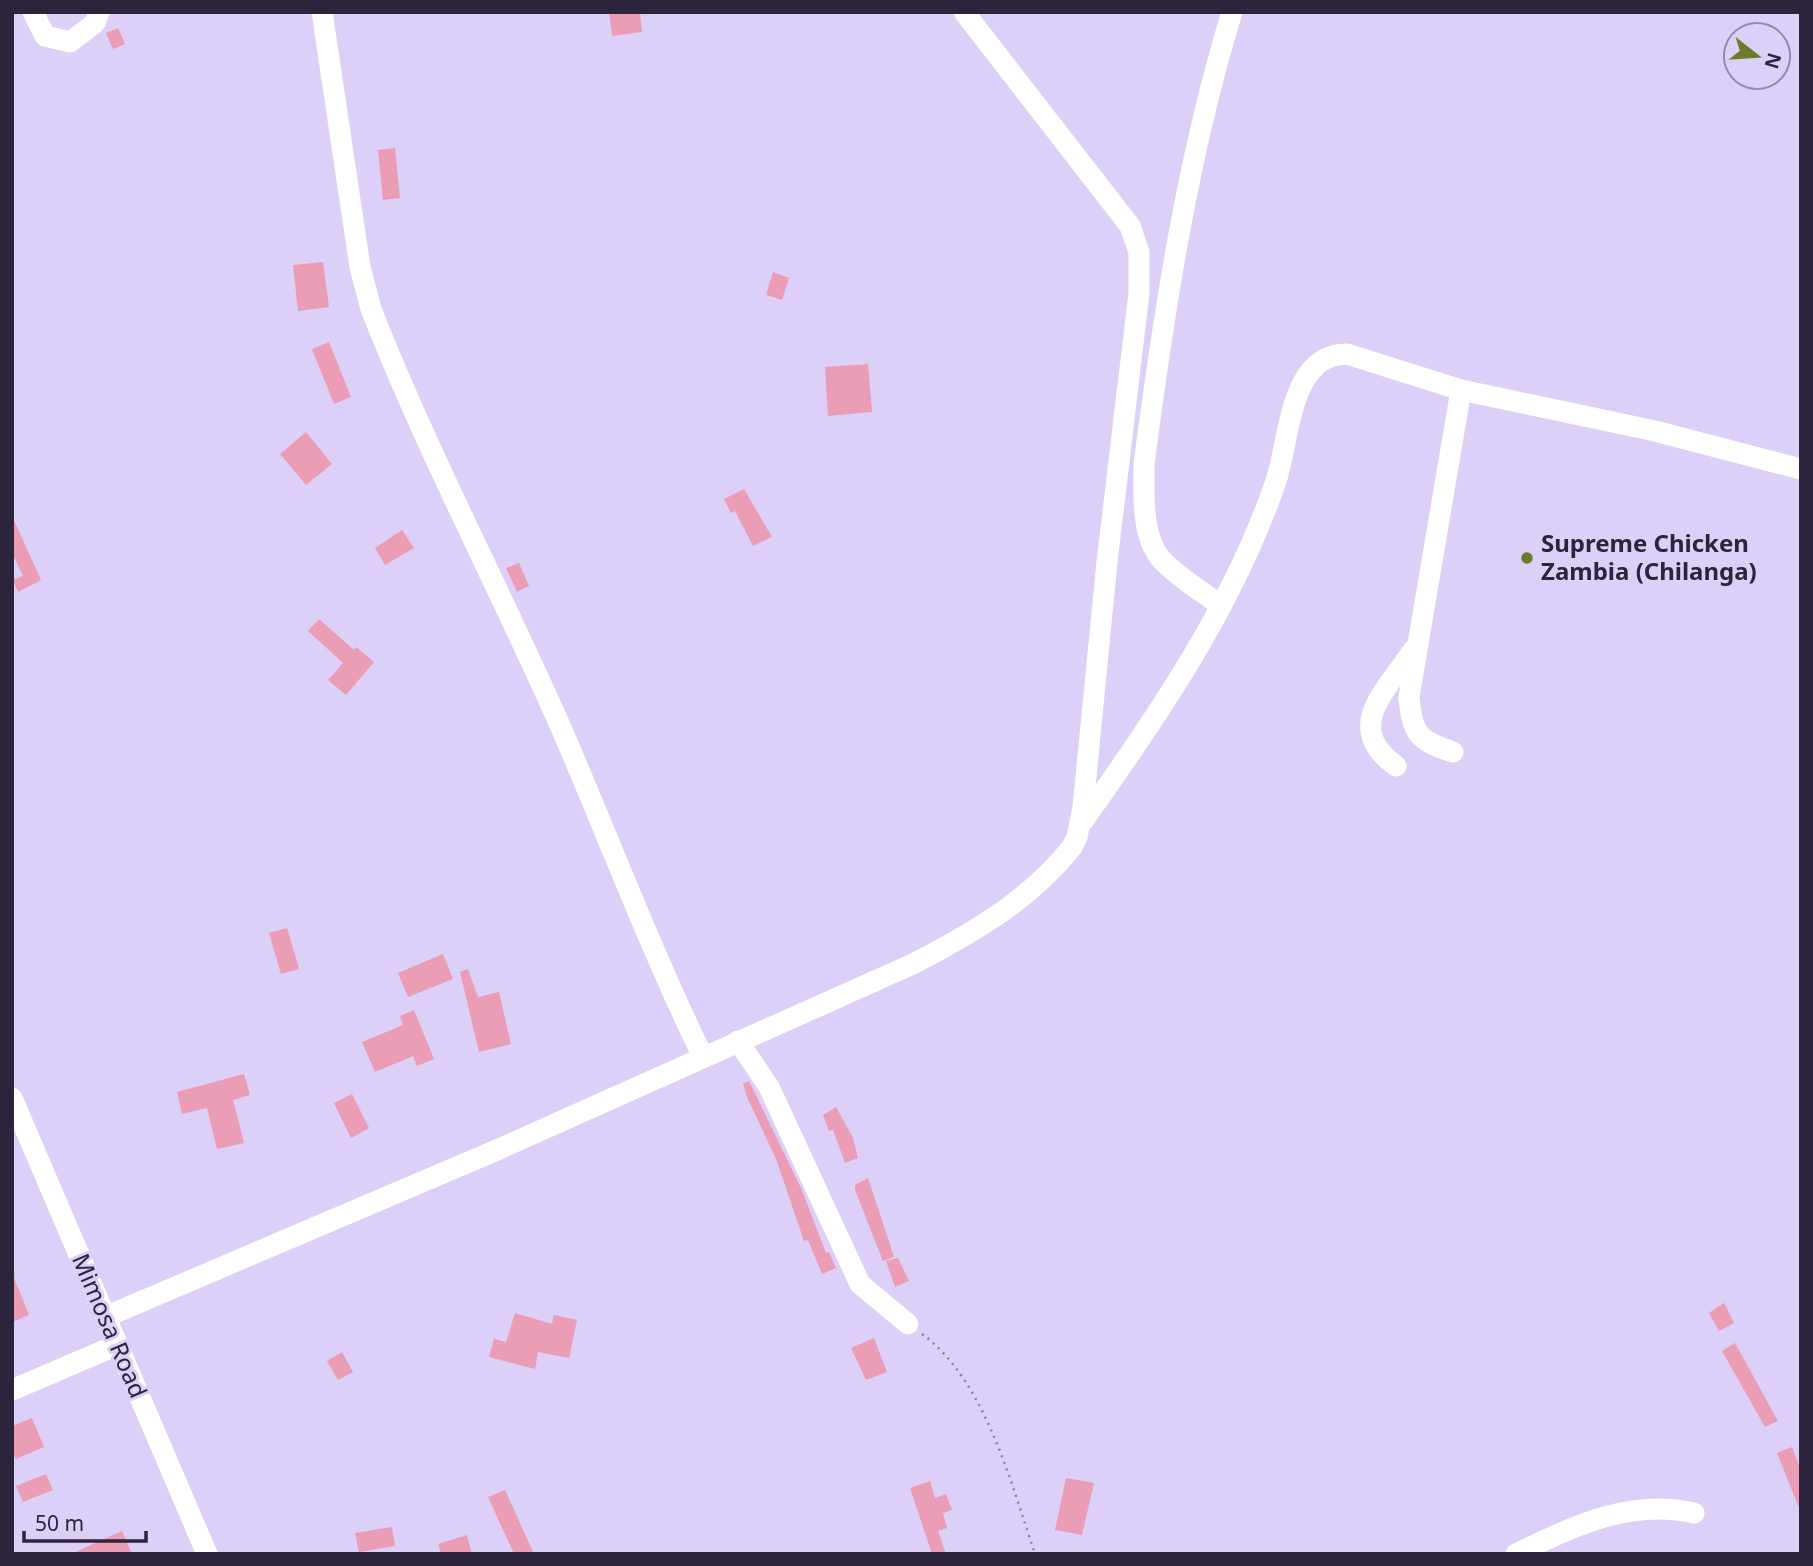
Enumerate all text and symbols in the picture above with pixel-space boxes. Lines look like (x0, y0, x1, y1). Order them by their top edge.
north arrow (1722, 21, 1792, 91)
text: N (1759, 50, 1788, 72)
place label: Supreme Chicken Zambia (Chilanga) (1541, 526, 1757, 587)
marker: Supreme Chicken Zambia (Chilanga) (1519, 550, 1535, 566)
street label: Mimosa Road (65, 1248, 156, 1403)
scale bar (24, 1500, 147, 1544)
text: 50 m (35, 1509, 84, 1537)

